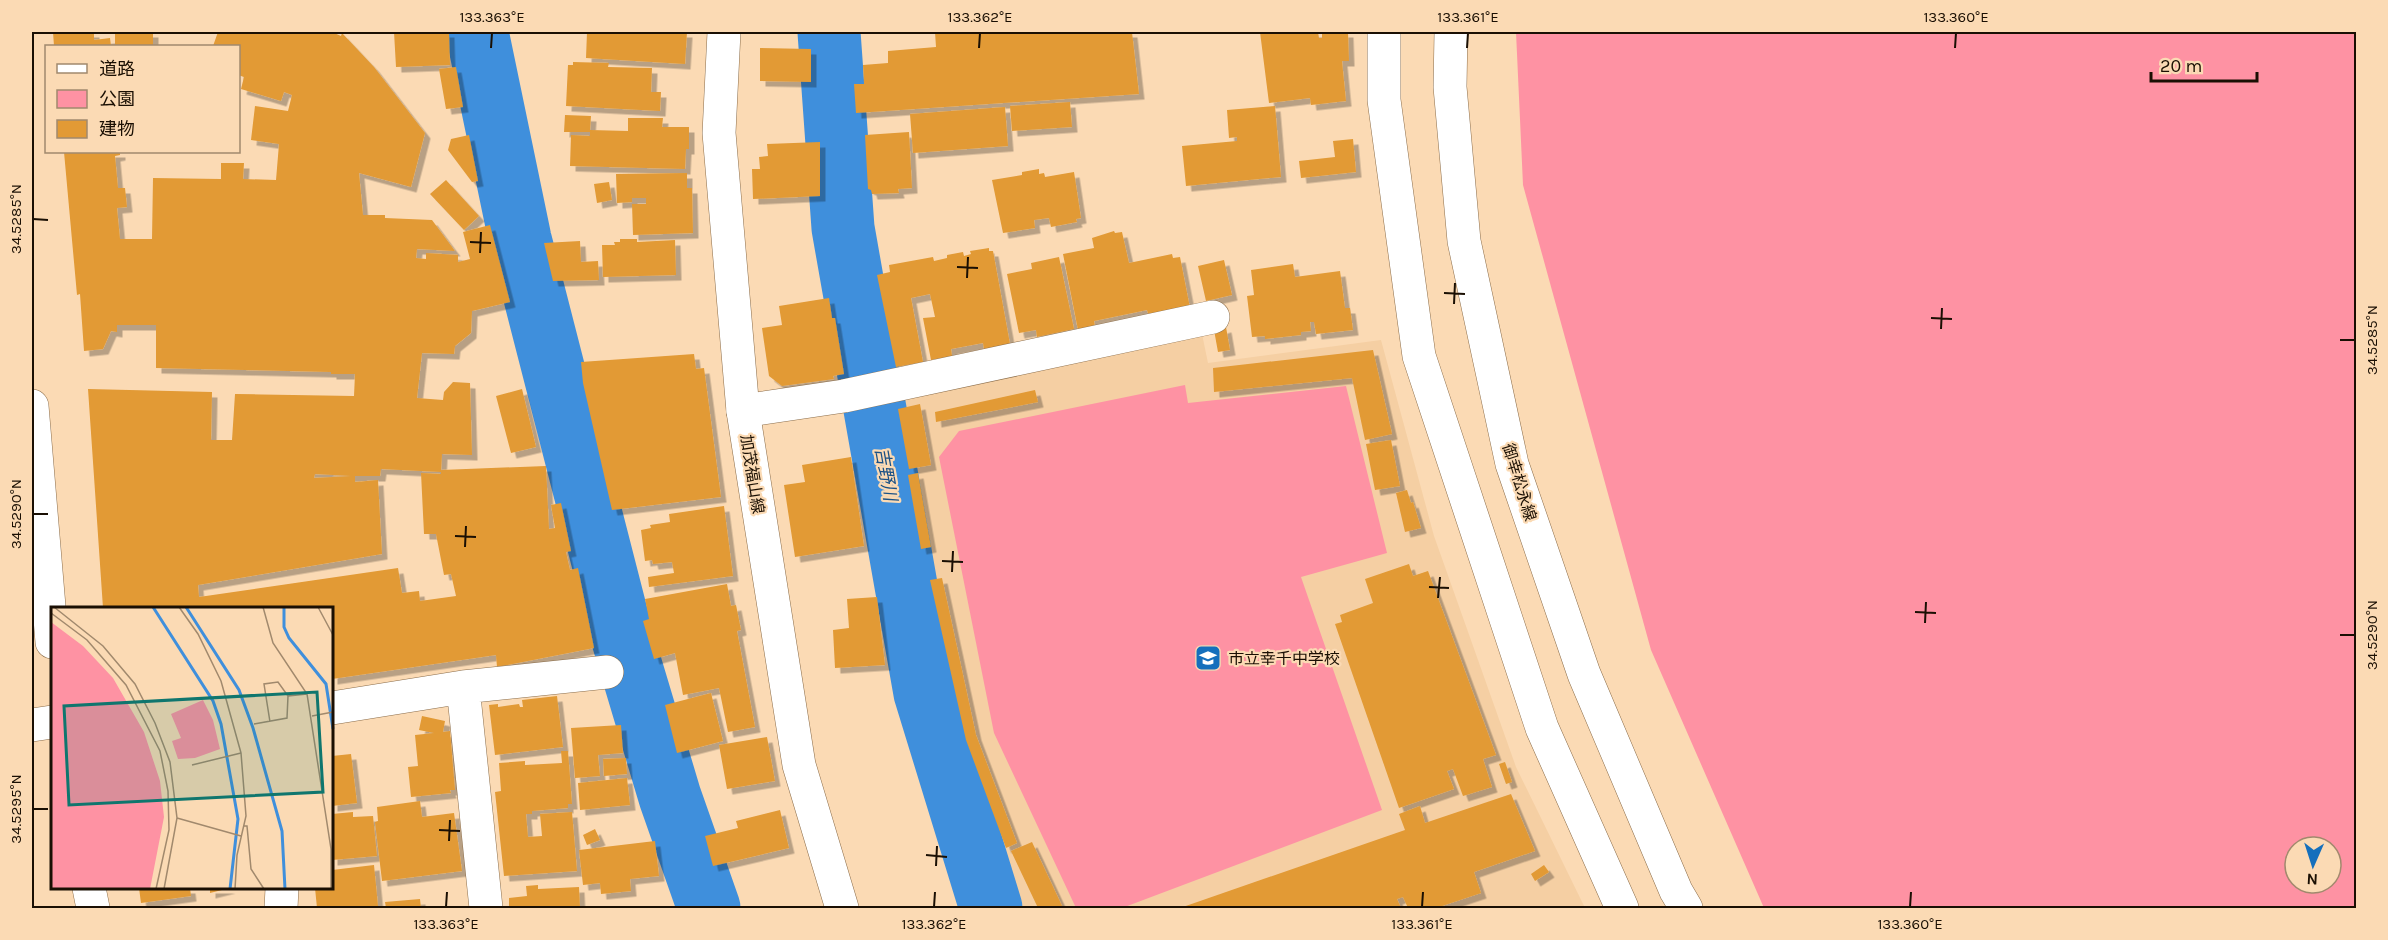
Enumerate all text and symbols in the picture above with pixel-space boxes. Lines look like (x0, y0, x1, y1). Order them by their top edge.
text: 133.363°E (459, 8, 525, 26)
text: 133.362°E (947, 8, 1013, 26)
text: 133.361°E (1437, 8, 1499, 26)
text: 133.360°E (1923, 8, 1989, 26)
legend (45, 45, 240, 153)
scale bar (2151, 45, 2258, 83)
text: 20 m (2160, 55, 2202, 77)
text: 道路 (99, 58, 135, 80)
text: 公園 (99, 88, 135, 110)
text: 建物 (99, 118, 135, 140)
text: 34.5285°N (7, 184, 25, 254)
text: 34.5285°N (2363, 305, 2381, 375)
street label: 加茂福山線 (737, 433, 768, 515)
street label: 御幸松永線 (1499, 441, 1540, 523)
water label: 吉野川 (870, 446, 902, 504)
text: 34.5290°N (7, 479, 25, 549)
text: 34.5290°N (2363, 600, 2381, 670)
inset map (51, 607, 333, 889)
school or university icon: 市立幸千中学校 (1193, 643, 1223, 673)
place label: 市立幸千中学校 (1228, 649, 1340, 668)
text: 34.5295°N (7, 774, 25, 844)
north arrow (2283, 835, 2343, 895)
text: N (2306, 870, 2318, 889)
text: 133.363°E (413, 915, 479, 933)
text: 133.362°E (901, 915, 967, 933)
text: 133.361°E (1391, 915, 1453, 933)
text: 133.360°E (1877, 915, 1943, 933)

